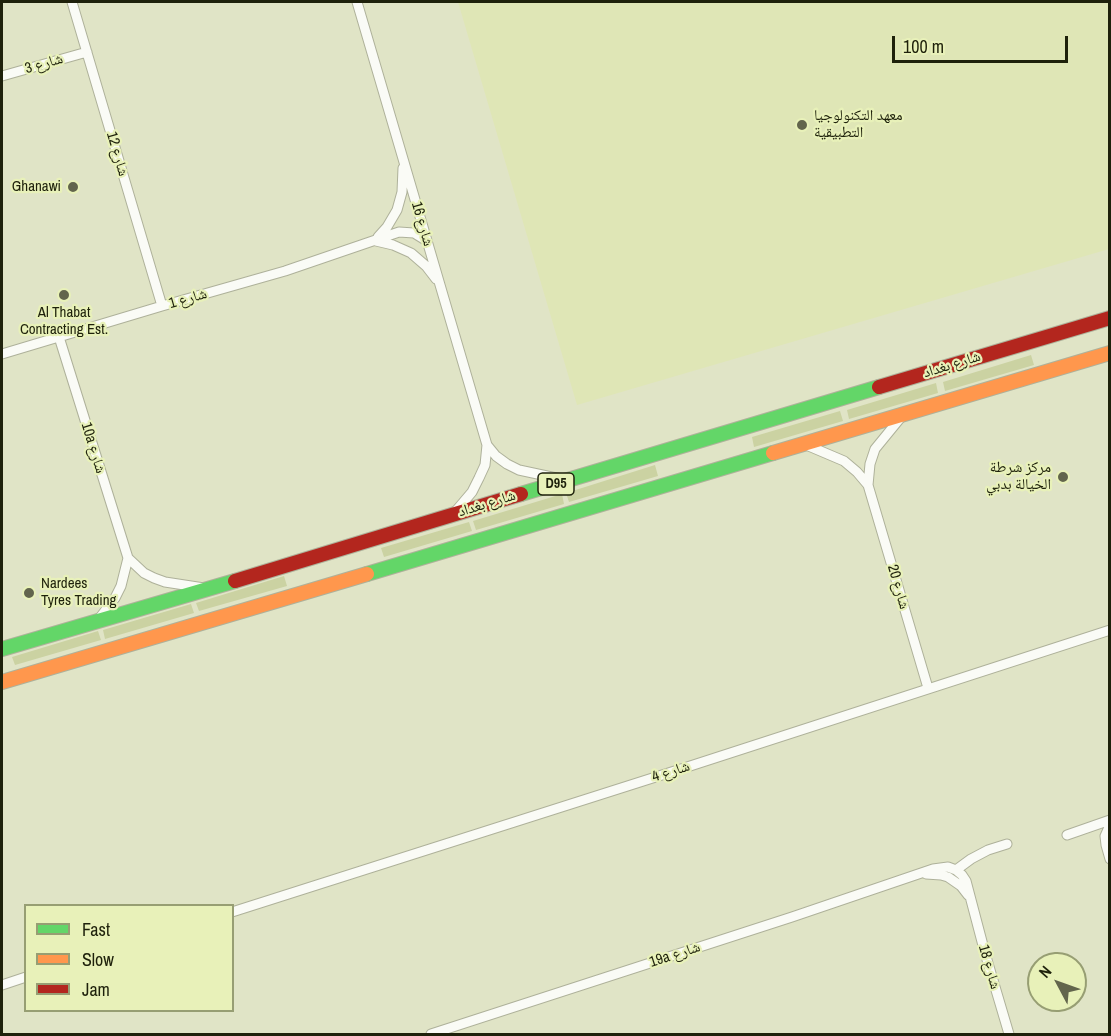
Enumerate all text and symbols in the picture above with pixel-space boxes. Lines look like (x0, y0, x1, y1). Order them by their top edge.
scale bar (895, 24, 1070, 62)
text: 100 m (903, 34, 944, 59)
street label: شارع 3 (23, 50, 65, 78)
place label: معهد التكنولوجيا التطبيقية (814, 107, 903, 142)
marker: معهد التكنولوجيا التطبيقية (795, 118, 809, 132)
street label: شارع 12 (102, 130, 132, 178)
place label: Ghanawi (12, 178, 61, 196)
marker: Ghanawi (66, 180, 80, 194)
street label: شارع 16 (407, 200, 437, 248)
street label: شارع 1 (167, 285, 209, 313)
marker: Al Thabat Contracting Est. (57, 288, 71, 302)
place label: Al Thabat Contracting Est. (20, 304, 108, 339)
street label: شارع بغداد (921, 348, 983, 382)
street label: 10a شارع (77, 420, 109, 476)
place label: مركز شرطة الخيالة بدبي (986, 459, 1051, 494)
marker: مركز شرطة الخيالة بدبي (1056, 470, 1070, 484)
road number: D95 (538, 473, 574, 495)
street label: شارع بغداد (456, 487, 518, 521)
street label: شارع 20 (883, 563, 913, 611)
place label: Nardees Tyres Trading (41, 575, 116, 610)
marker: Nardees Tyres Trading (22, 586, 36, 600)
street label: شارع 4 (650, 757, 692, 787)
legend (24, 904, 234, 1012)
text: Fast (82, 917, 110, 942)
street label: 19a شارع (647, 938, 703, 972)
street label: شارع 18 (974, 943, 1004, 991)
text: Slow (82, 947, 114, 972)
north arrow (1027, 952, 1087, 1012)
text: N (1034, 961, 1056, 982)
text: Jam (82, 977, 110, 1002)

